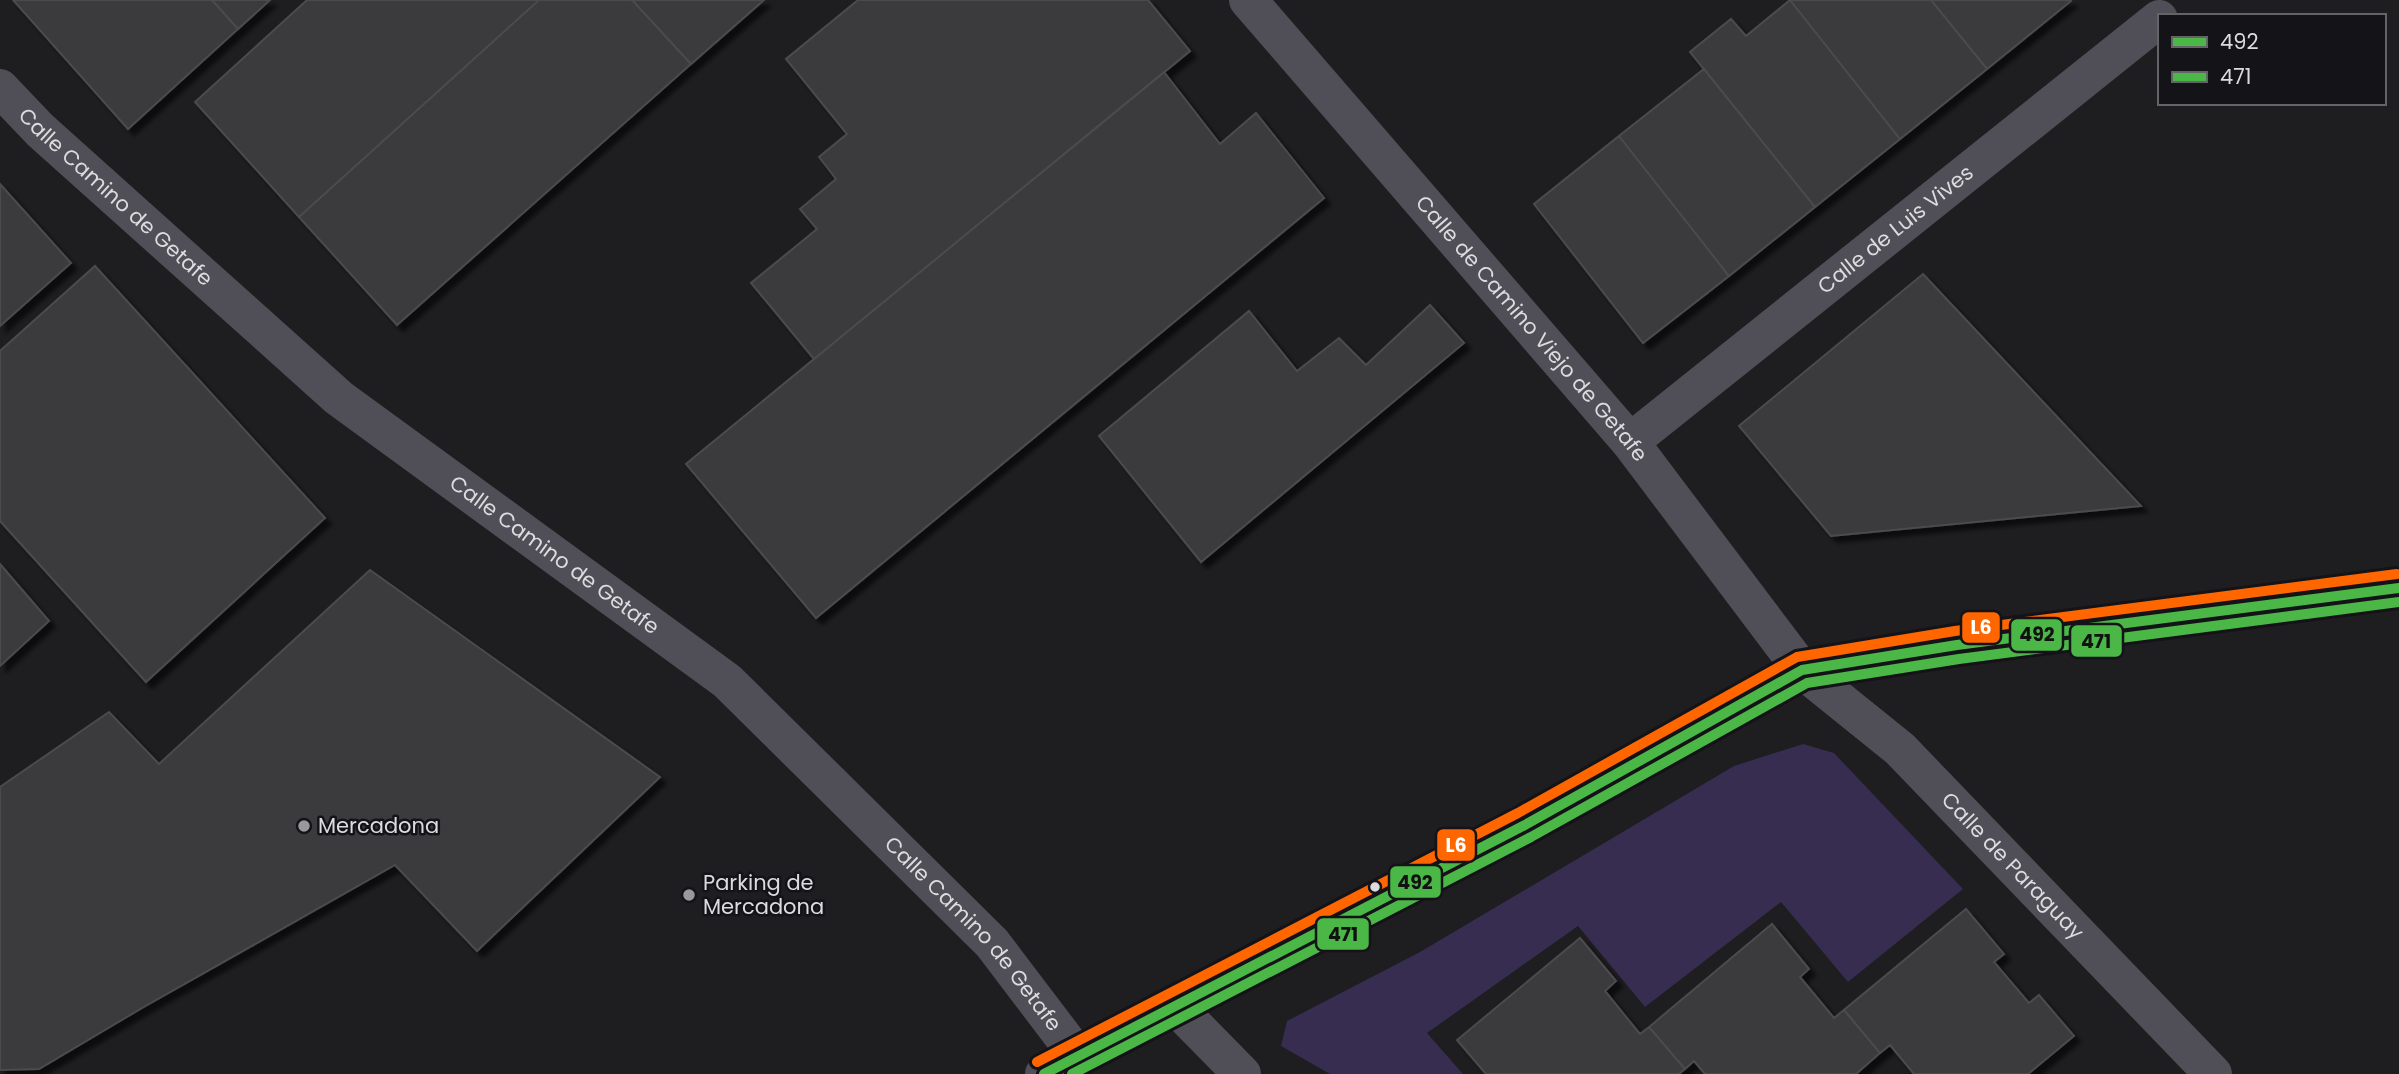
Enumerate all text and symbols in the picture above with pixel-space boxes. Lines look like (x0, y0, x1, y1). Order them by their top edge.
legend (2158, 14, 2385, 105)
text: 492 (2220, 27, 2259, 56)
text: 471 (2220, 62, 2251, 91)
street label: Calle Camino de Getafe (12, 101, 219, 292)
street label: Calle de Luis Vives (1811, 158, 1979, 300)
street label: Calle de Camino Viejo de Getafe (1409, 189, 1655, 467)
street label: Calle Camino de Getafe (444, 468, 665, 641)
line badge: L6 (1961, 611, 2001, 644)
text: L6 (1970, 614, 1992, 641)
line badge: 492 (2010, 618, 2063, 652)
text: 492 (2019, 621, 2055, 648)
line badge: 471 (2070, 624, 2123, 658)
text: 471 (2081, 628, 2111, 655)
street label: Calle de Paraguay (1935, 786, 2091, 946)
place label: Mercadona (318, 811, 439, 840)
marker: Mercadona (296, 818, 312, 834)
line badge: L6 (1436, 828, 1476, 862)
street label: Calle Camino de Getafe (878, 830, 1069, 1037)
text: L6 (1445, 832, 1467, 859)
line badge: 492 (1389, 865, 1442, 899)
place label: Parking de Mercadona (703, 868, 824, 921)
text: 492 (1397, 869, 1433, 896)
unlabelled marker (1368, 880, 1382, 894)
marker: Parking de Mercadona (681, 887, 697, 903)
line badge: 471 (1316, 917, 1370, 951)
text: 471 (1328, 921, 1358, 948)

